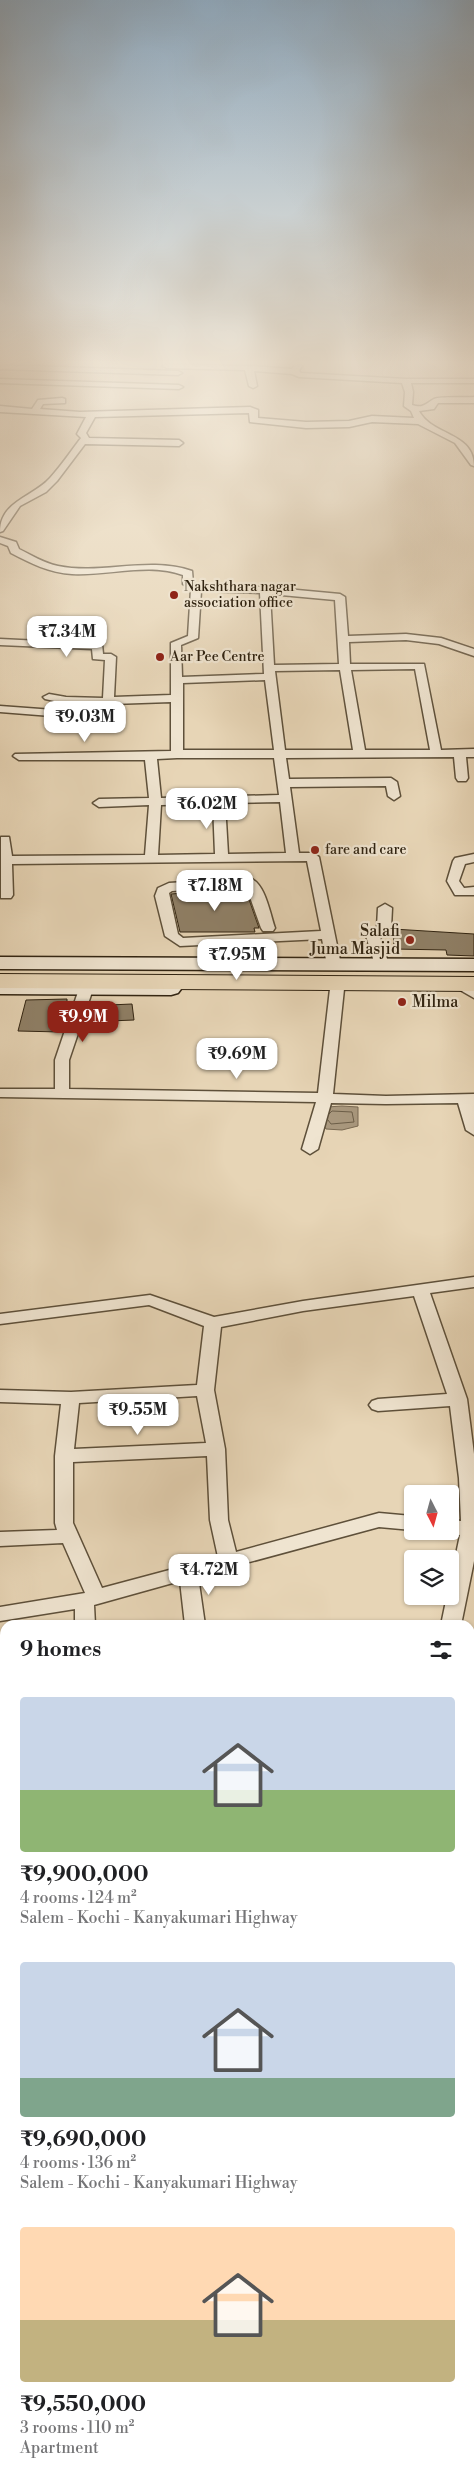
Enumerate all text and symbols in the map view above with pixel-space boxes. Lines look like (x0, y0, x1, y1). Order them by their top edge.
place label: Nakshthara nagar association office (184, 578, 296, 612)
marker: Nakshthara nagar association office (168, 589, 180, 601)
pin: ₹7.34M (26, 616, 108, 658)
text: ₹7.34M (38, 622, 96, 642)
place label: Aar Pee Centre (169, 648, 265, 666)
marker: Aar Pee Centre (154, 651, 166, 663)
pin: ₹9.03M (44, 700, 126, 743)
text: ₹9.03M (55, 707, 115, 727)
pin: ₹6.02M (166, 788, 248, 830)
text: ₹6.02M (177, 794, 237, 814)
place label: fare and care (325, 841, 406, 859)
marker: fare and care (309, 844, 321, 856)
pin: ₹7.18M (174, 870, 256, 912)
text: ₹7.18M (187, 876, 243, 896)
place label: Salafi Juma Masjid (309, 921, 400, 959)
marker: Salafi Juma Masjid (404, 934, 416, 946)
pin: ₹7.95M (196, 938, 278, 981)
text: ₹7.95M (208, 945, 266, 965)
place label: Milma (412, 992, 459, 1012)
marker: Milma (396, 996, 408, 1008)
pin: ₹9.9M (48, 1000, 118, 1043)
text: ₹9.9M (58, 1007, 108, 1027)
pin: ₹9.69M (196, 1038, 278, 1080)
text: ₹9.69M (207, 1044, 267, 1064)
pin: ₹9.55M (97, 1394, 179, 1436)
text: ₹9.55M (109, 1400, 167, 1420)
north arrow (404, 1485, 459, 1540)
map controls (404, 1485, 459, 1605)
button: layers (404, 1550, 459, 1605)
pin: ₹4.72M (168, 1554, 250, 1596)
text: ₹4.72M (180, 1560, 238, 1580)
icon: filters (427, 1636, 455, 1664)
text: 9 homes (20, 1637, 101, 1663)
icon: home (193, 1730, 283, 1820)
text: ₹9,900,000 (20, 1862, 148, 1888)
text: 4 rooms · 124 m² (20, 1888, 137, 1908)
text: Salem - Kochi - Kanyakumari Highway (20, 1908, 297, 1928)
icon: home (193, 1995, 283, 2085)
text: ₹9,690,000 (20, 2127, 146, 2153)
text: 4 rooms · 136 m² (20, 2153, 136, 2173)
text: Salem - Kochi - Kanyakumari Highway (20, 2173, 297, 2193)
icon: home (193, 2260, 283, 2350)
text: ₹9,550,000 (20, 2392, 146, 2418)
text: 3 rooms · 110 m² (20, 2418, 134, 2438)
text: Apartment (20, 2438, 99, 2458)

